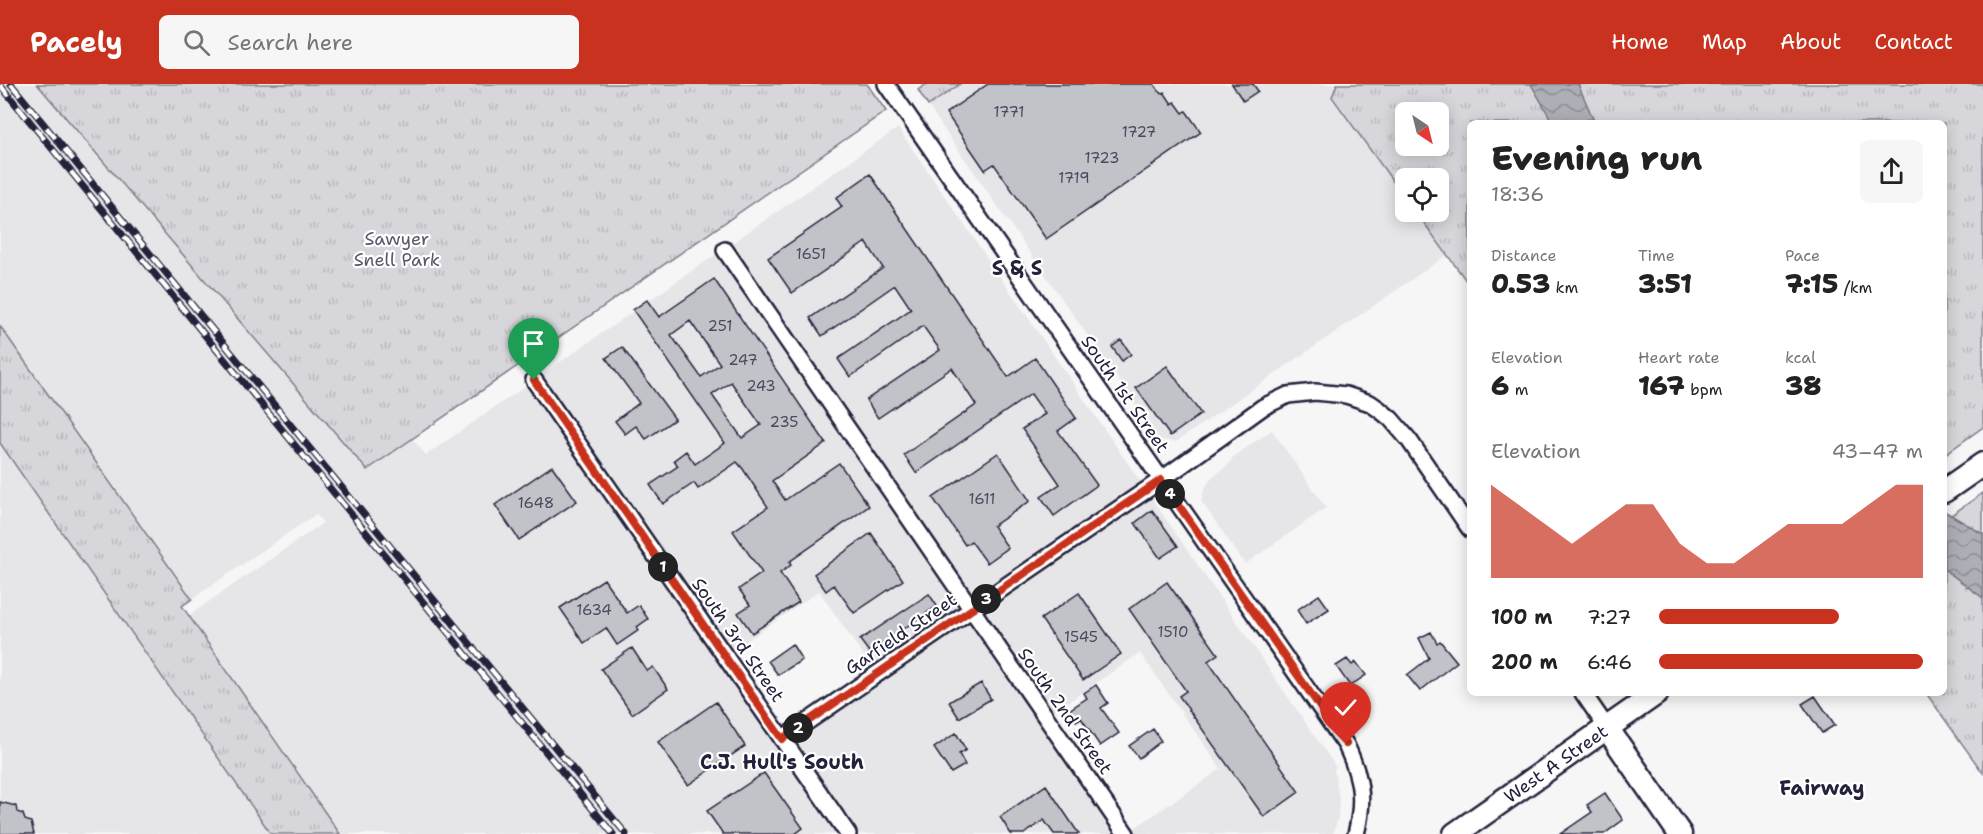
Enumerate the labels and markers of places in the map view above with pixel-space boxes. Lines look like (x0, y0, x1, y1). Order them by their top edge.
pin (508, 318, 559, 380)
pin: 4 (1155, 479, 1185, 509)
pin: 1 (648, 552, 678, 582)
pin: 3 (971, 584, 1001, 614)
pin (1320, 682, 1371, 744)
pin: 2 (783, 713, 813, 743)

